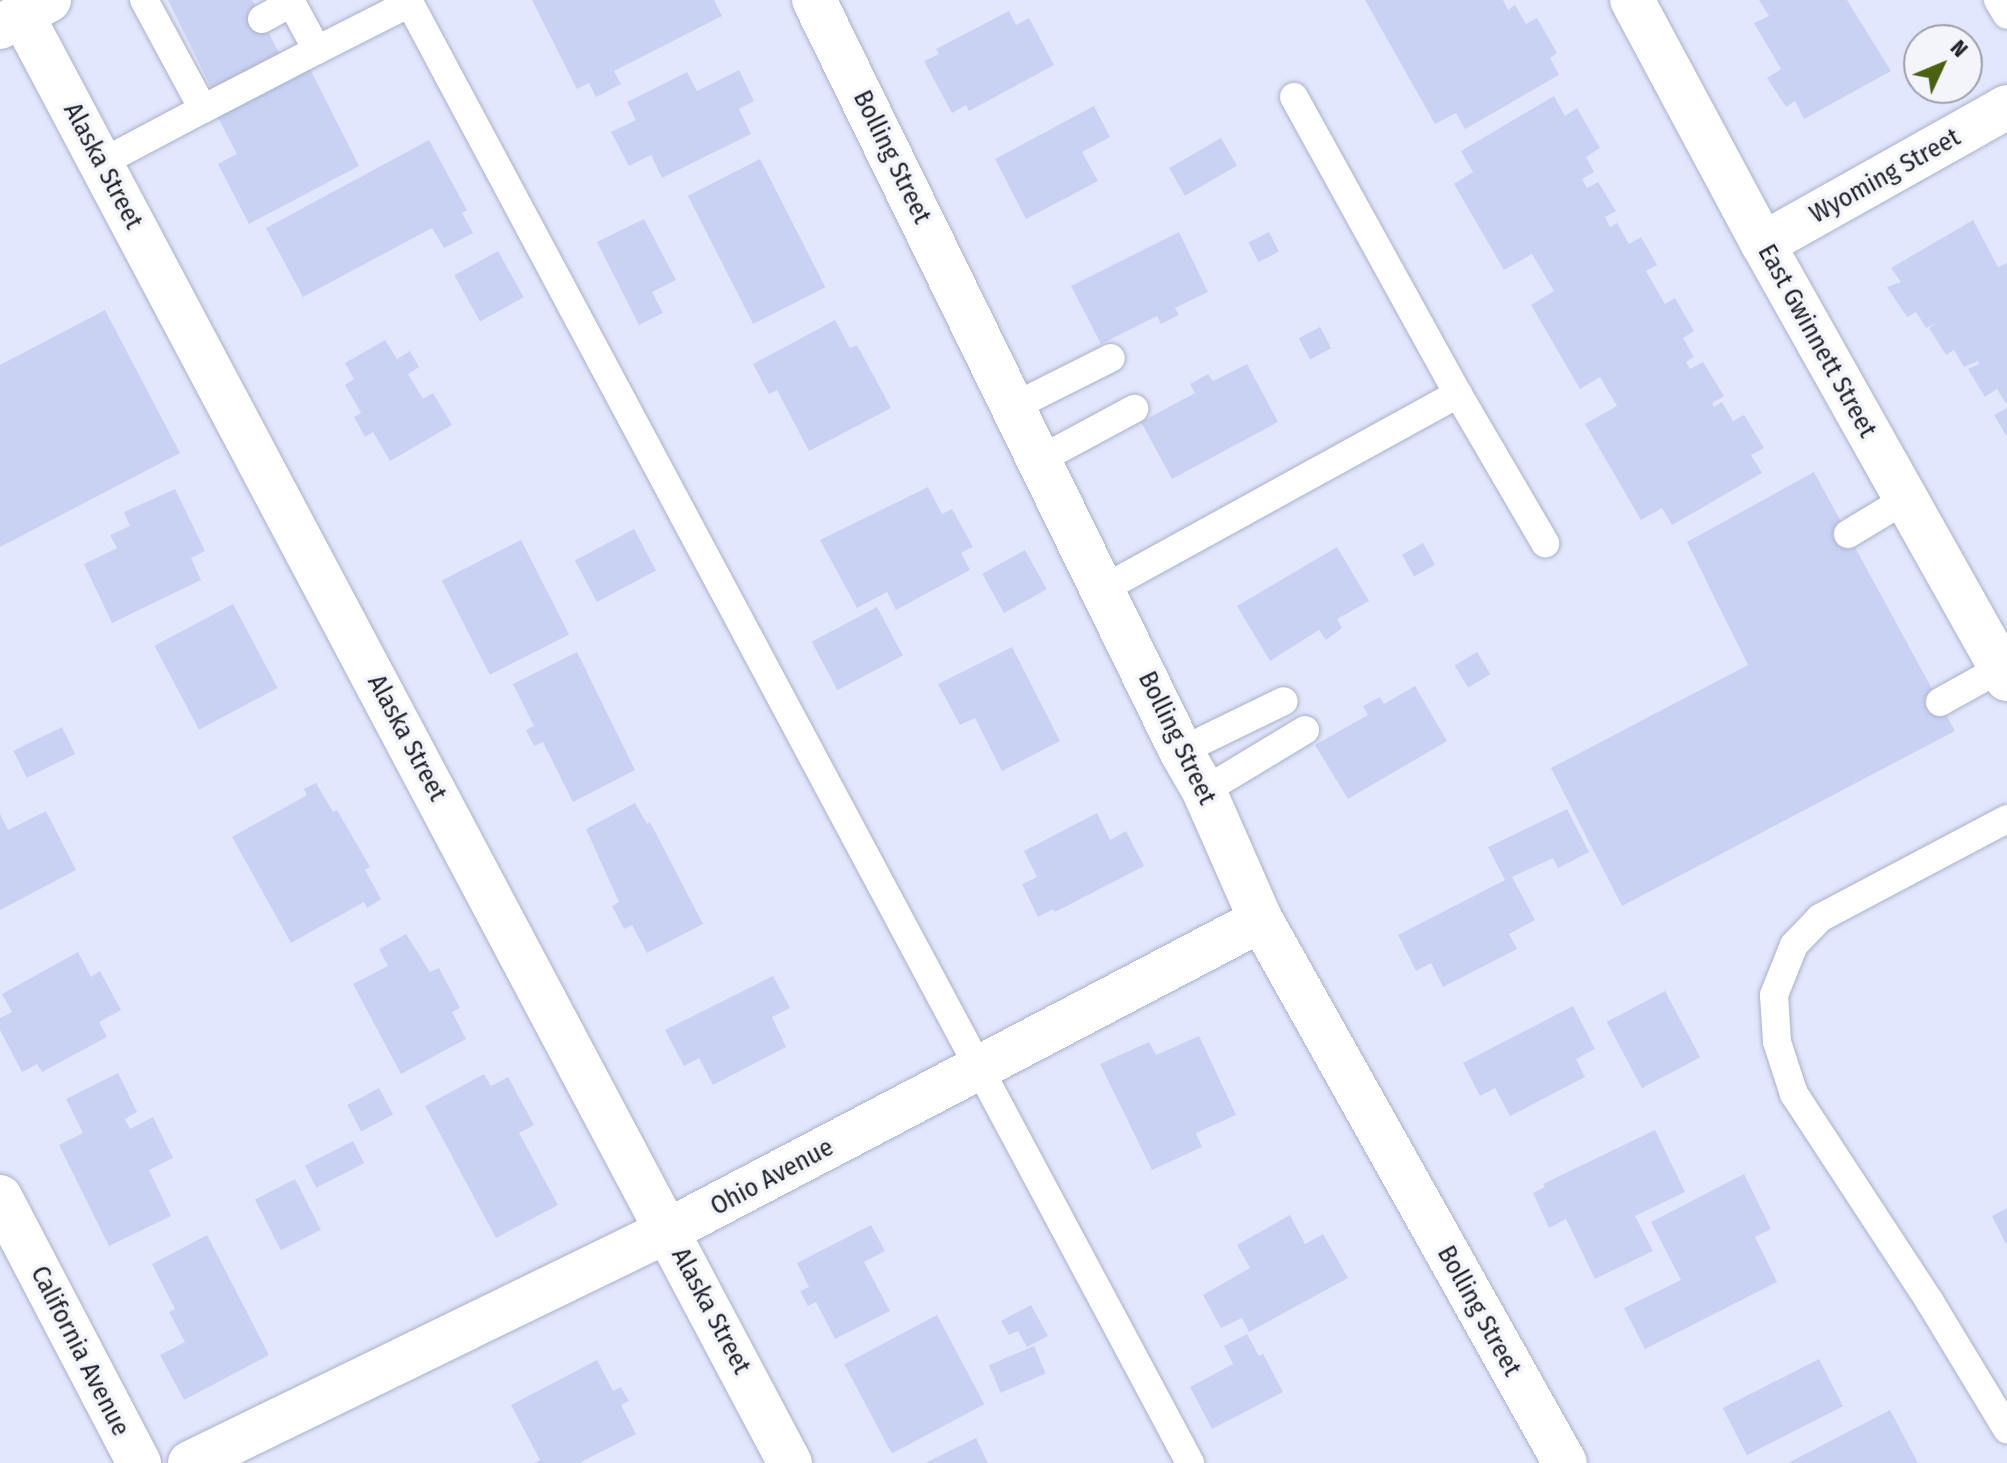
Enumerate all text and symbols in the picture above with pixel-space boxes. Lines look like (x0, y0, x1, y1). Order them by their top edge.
north arrow (1903, 24, 1983, 104)
text: N (1945, 34, 1973, 62)
street label: Bolling Street (846, 85, 938, 229)
street label: Alaska Street (57, 97, 149, 235)
street label: Wyoming Street (1804, 122, 1966, 230)
street label: East Gwinnett Street (1751, 239, 1883, 443)
street label: Bolling Street (1131, 666, 1223, 810)
street label: Alaska Street (361, 669, 453, 807)
street label: Ohio Avenue (705, 1132, 839, 1222)
street label: Bolling Street (1430, 1240, 1528, 1382)
street label: Alaska Street (665, 1242, 757, 1380)
street label: California Avenue (24, 1261, 136, 1441)

